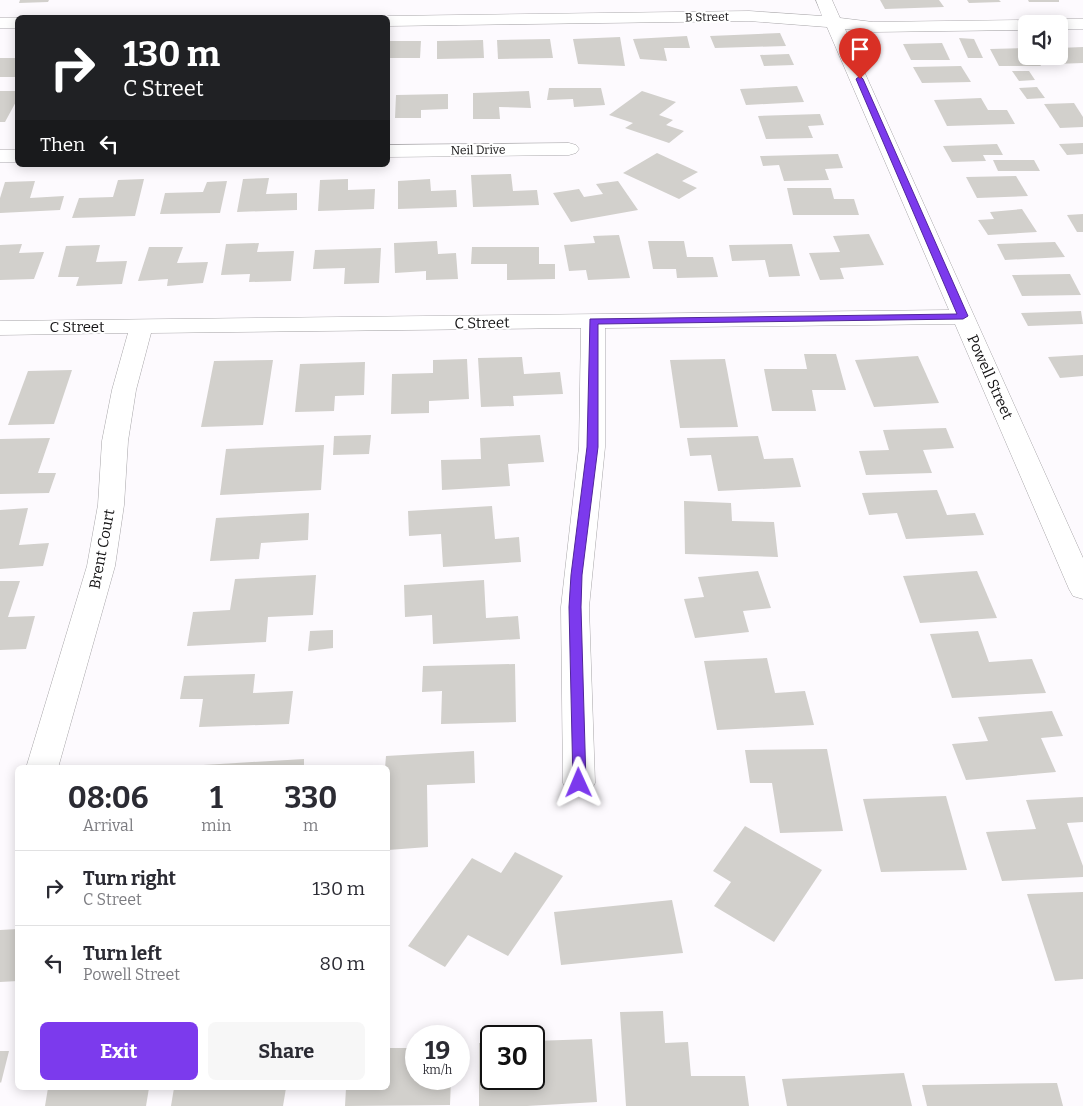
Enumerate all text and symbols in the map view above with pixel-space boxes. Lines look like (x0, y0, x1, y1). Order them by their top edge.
street label: B Street (685, 10, 730, 24)
map controls (1018, 15, 1068, 65)
button: sound (1018, 15, 1068, 65)
pin (839, 28, 881, 79)
text: 130 m (123, 33, 220, 75)
icon: right (40, 35, 105, 100)
icon: arrive (846, 35, 874, 63)
text: C Street (123, 75, 204, 102)
icon: left (95, 130, 123, 158)
text: Then (40, 133, 85, 156)
street label: Neil Drive (450, 143, 506, 157)
street label: C Street (454, 314, 510, 332)
street label: C Street (49, 318, 105, 336)
street label: Powell Street (963, 332, 1017, 423)
street label: Brent Court (85, 507, 119, 590)
position arrow (552, 756, 604, 808)
text: 08:06 (68, 780, 149, 816)
text: 1 (210, 780, 223, 816)
text: 330 (284, 780, 337, 816)
text: Arrival (83, 816, 134, 835)
text: min (201, 816, 231, 835)
text: m (303, 816, 318, 835)
text: Turn right (83, 867, 176, 890)
icon: right (40, 874, 68, 902)
text: 130 m (312, 877, 365, 900)
text: C Street (83, 890, 142, 909)
text: Turn left (83, 942, 162, 965)
icon: left (40, 949, 68, 977)
text: 80 m (319, 952, 365, 975)
text: Powell Street (83, 965, 180, 984)
button: Exit (40, 1022, 198, 1080)
button: Share (208, 1022, 365, 1080)
speed limit sign: 30 (480, 1025, 545, 1090)
text: 19 (425, 1036, 450, 1066)
text: km/h (423, 1063, 452, 1077)

